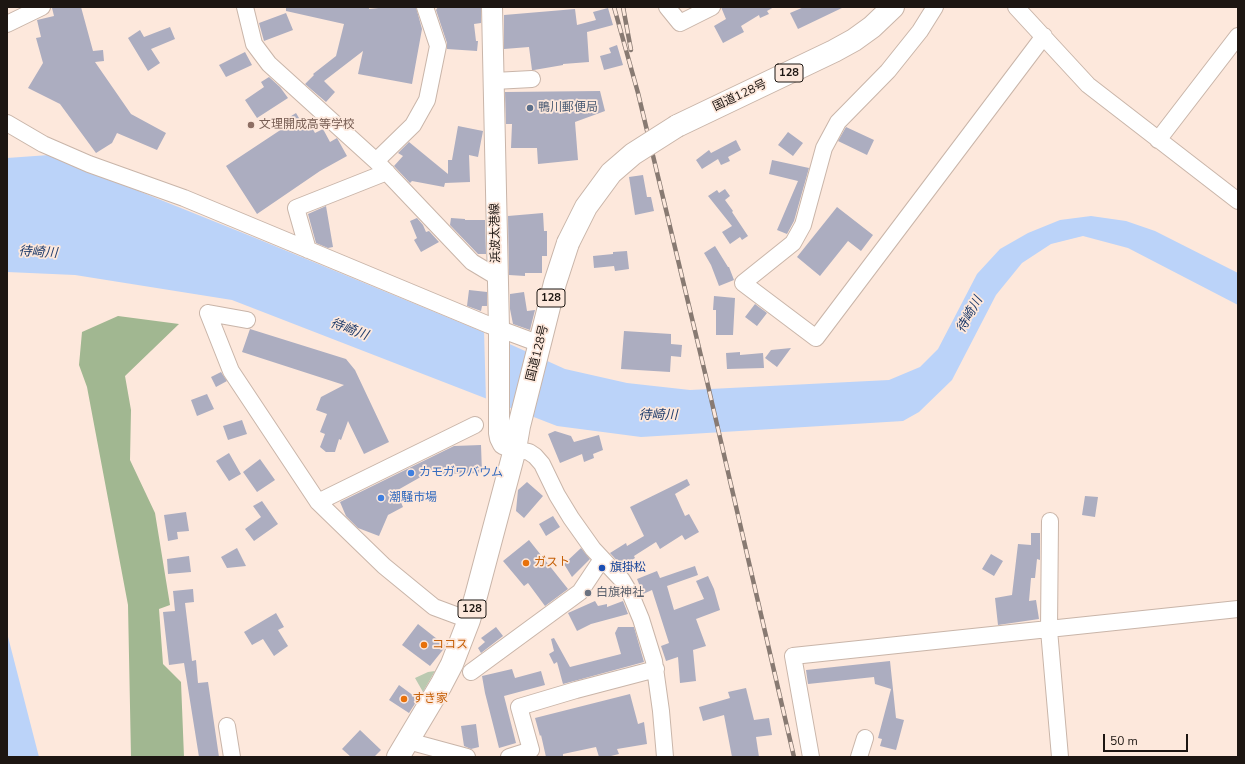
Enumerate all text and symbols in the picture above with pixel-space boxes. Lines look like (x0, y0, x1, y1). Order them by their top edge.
road number: 128 (775, 64, 803, 82)
street label: 国道128号 (711, 77, 769, 115)
place label: 鴨川郵便局 (538, 101, 598, 115)
marker: 鴨川郵便局 (525, 103, 535, 113)
place label: 文理開成高等学校 (259, 118, 355, 132)
marker: 文理開成高等学校 (246, 120, 256, 130)
street label: 浜波太港線 (488, 203, 504, 263)
water label: 待崎川 (18, 244, 58, 262)
road number: 128 (537, 289, 565, 307)
water label: 待崎川 (954, 294, 986, 336)
water label: 待崎川 (328, 316, 370, 344)
street label: 国道128号 (524, 323, 552, 383)
water label: 待崎川 (639, 408, 677, 424)
place label: カモガワバウム (419, 466, 503, 480)
marker: カモガワバウム (406, 468, 416, 478)
place label: 潮騒市場 (389, 491, 437, 505)
marker: 潮騒市場 (376, 493, 386, 503)
place label: ガスト (534, 556, 570, 570)
marker: ガスト (521, 558, 531, 568)
place label: 旗掛松 (610, 561, 646, 575)
marker: 旗掛松 (597, 563, 607, 573)
place label: 白旗神社 (596, 586, 644, 600)
marker: 白旗神社 (583, 588, 593, 598)
road number: 128 (458, 600, 486, 618)
place label: ココス (432, 638, 468, 652)
marker: ココス (419, 640, 429, 650)
place label: すき家 (412, 692, 448, 706)
marker: すき家 (399, 694, 409, 704)
scale bar (1105, 726, 1190, 752)
text: 50 m (1110, 733, 1138, 749)

